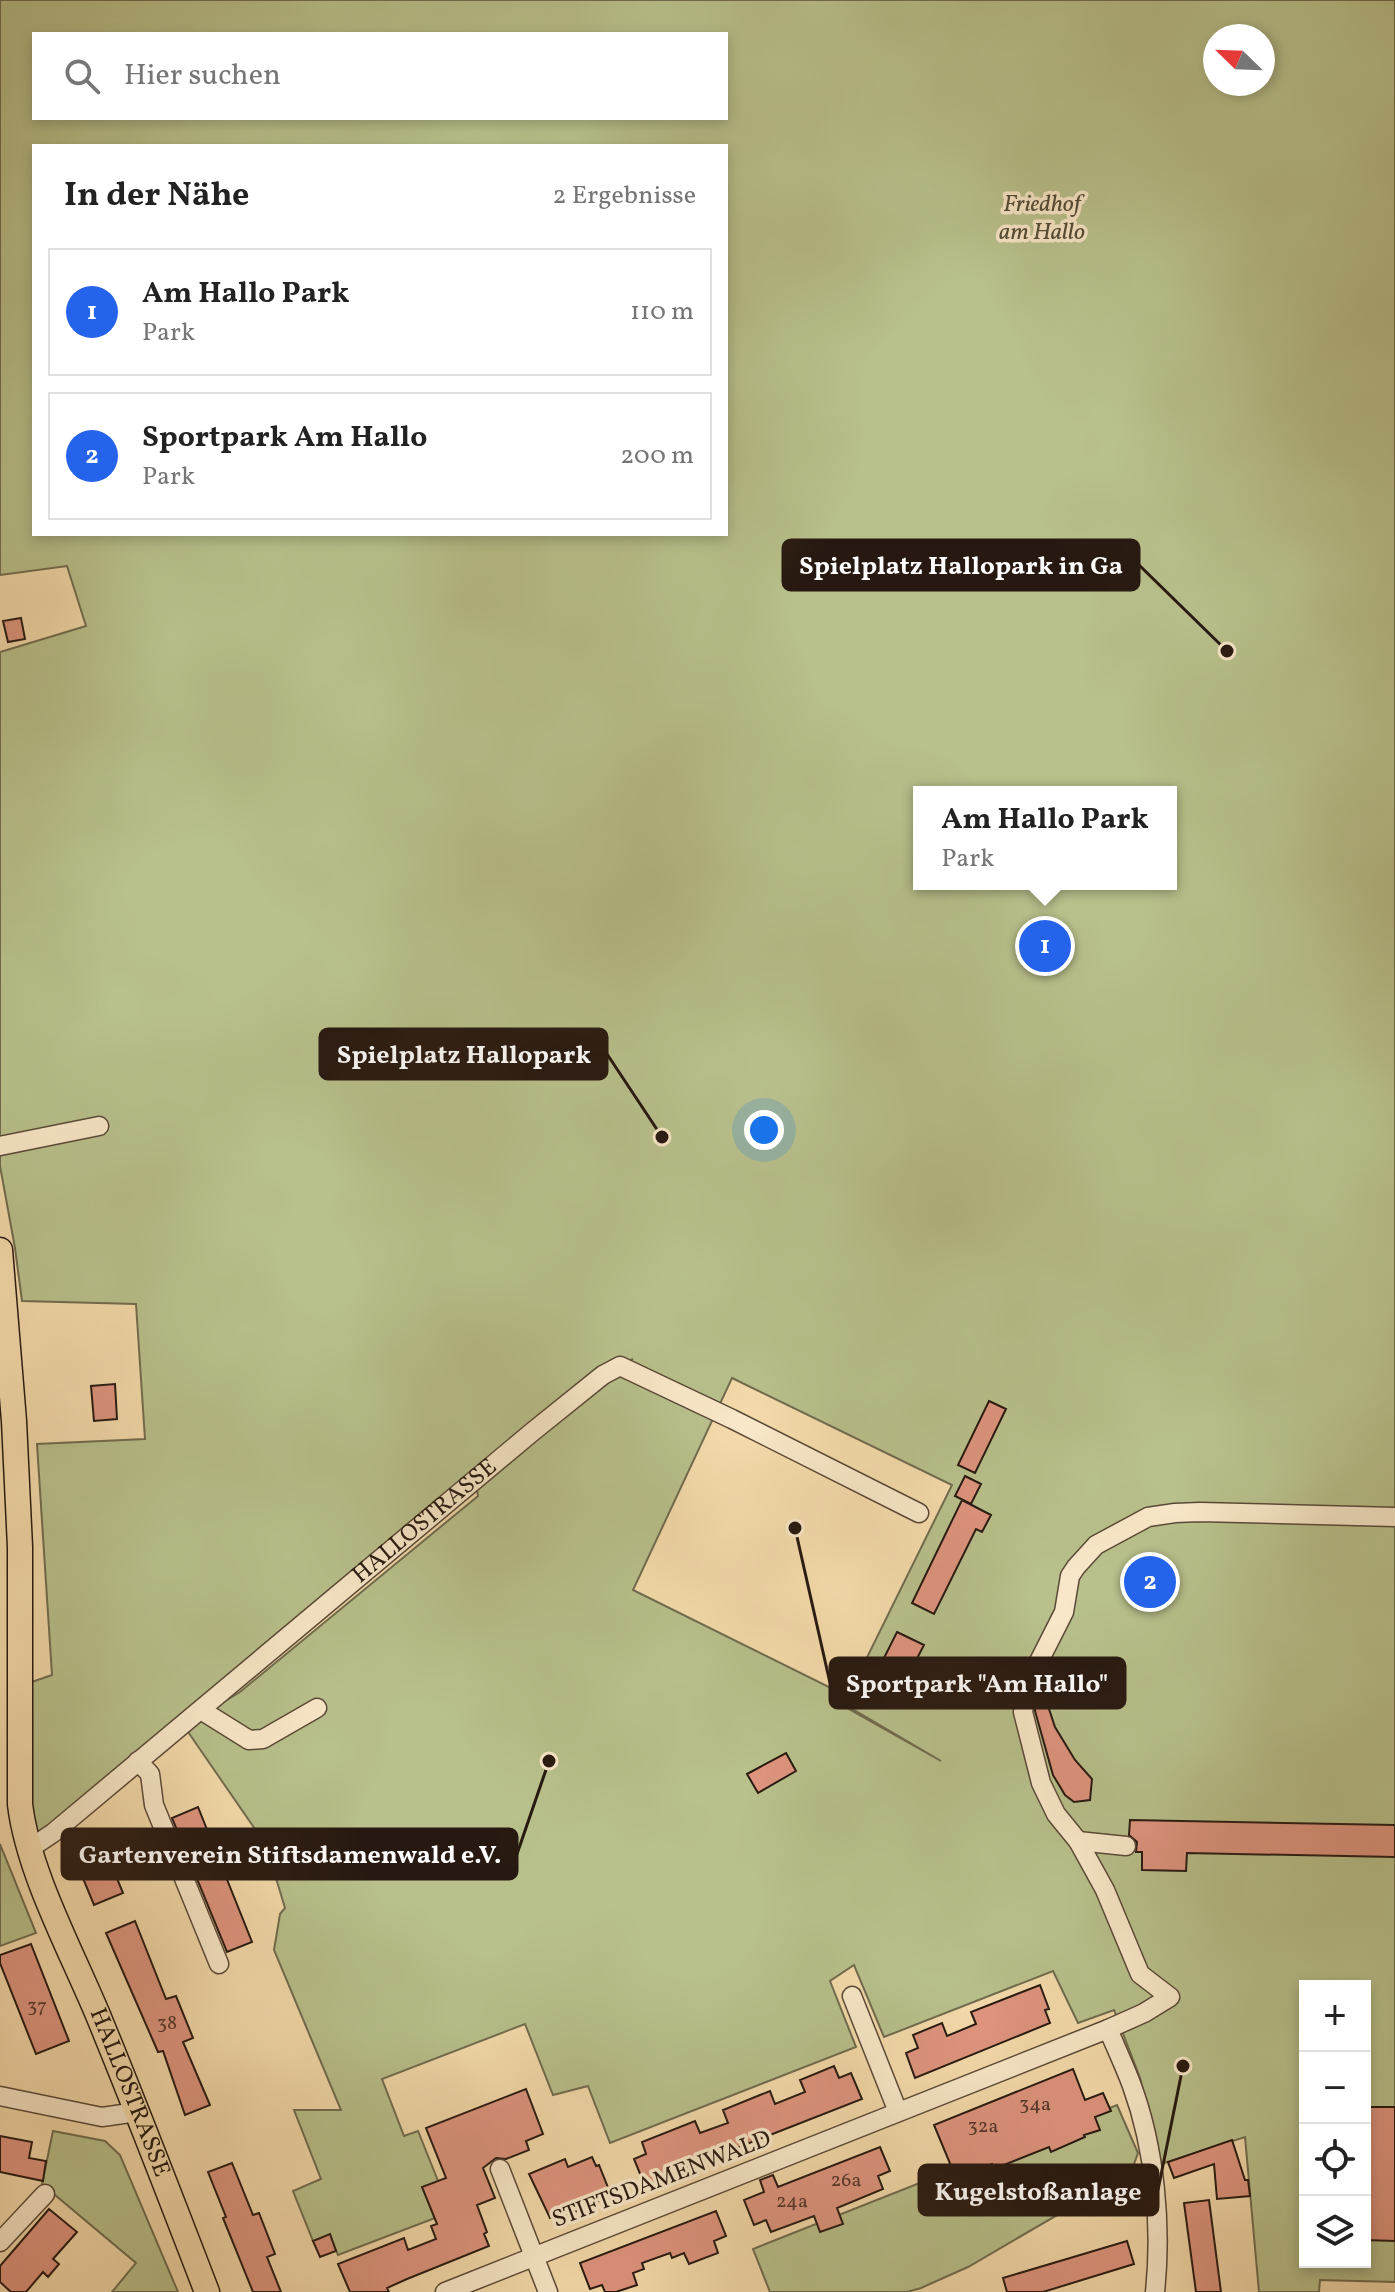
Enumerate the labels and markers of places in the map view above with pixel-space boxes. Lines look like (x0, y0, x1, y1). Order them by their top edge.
callout: Spielplatz Hallopark in Ga (783, 540, 1139, 590)
pin: 1 (1019, 916, 1071, 976)
callout: Spielplatz Hallopark (320, 1029, 607, 1079)
pin: 2 (1124, 1552, 1176, 1612)
callout: Sportpark "Am Hallo" (830, 1658, 1125, 1708)
callout: Gartenverein Stiftsdamenwald e.V. (62, 1829, 517, 1879)
callout: Kugelstoßanlage (919, 2165, 1158, 2215)

